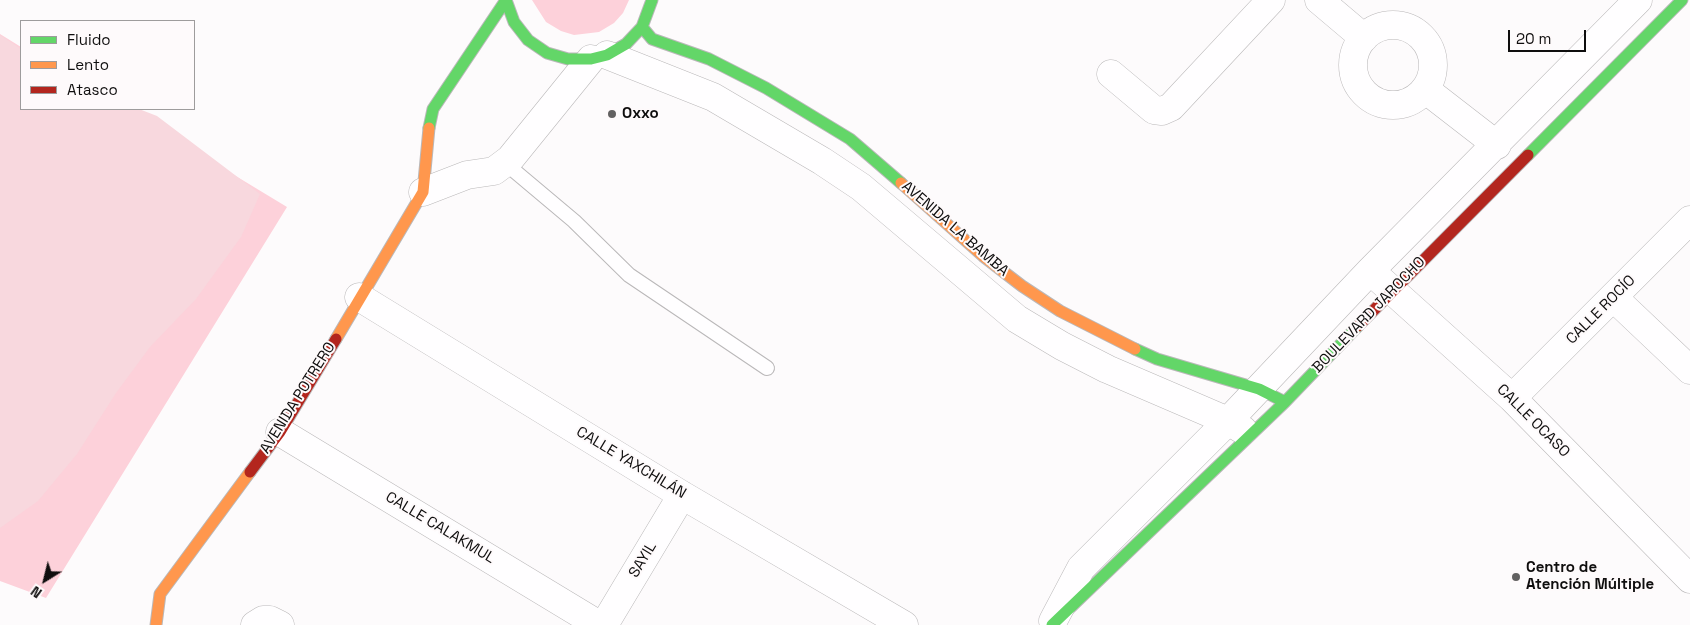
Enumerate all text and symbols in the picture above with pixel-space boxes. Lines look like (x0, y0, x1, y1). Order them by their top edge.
legend (20, 20, 195, 110)
scale bar (1510, 20, 1588, 52)
text: 20 m (1516, 29, 1551, 48)
text: Fluido (67, 30, 111, 49)
text: Lento (67, 55, 109, 74)
text: Atasco (67, 80, 118, 99)
place label: Oxxo (622, 105, 659, 123)
marker: Oxxo (606, 108, 618, 120)
street label: AVENIDA LA BAMBA (898, 178, 1012, 280)
street label: BOULEVARD JAROCHO (1309, 253, 1429, 377)
street label: CALLE ROCÍO (1563, 272, 1639, 348)
street label: AVENIDA POTRERO (256, 339, 340, 457)
street label: CALLE OCASO (1493, 381, 1573, 461)
street label: CALLE YAXCHILÁN (573, 423, 689, 503)
street label: CALLE CALAKMUL (382, 488, 498, 568)
street label: SAYIL (625, 539, 661, 581)
north arrow (20, 555, 70, 605)
place label: Centro de Atención Múltiple (1526, 559, 1654, 594)
marker: Centro de Atención Múltiple (1510, 571, 1522, 583)
text: N (27, 582, 45, 602)

